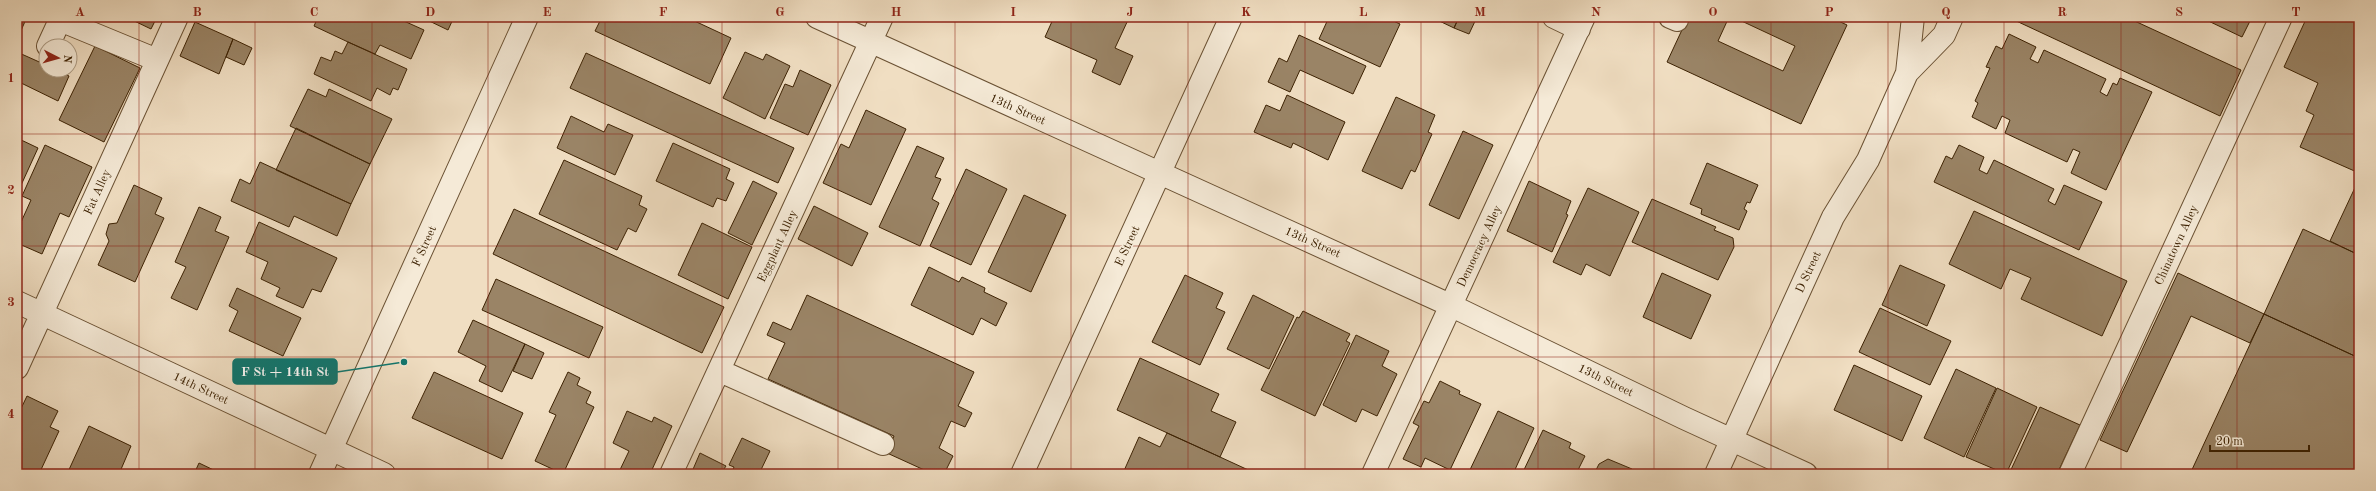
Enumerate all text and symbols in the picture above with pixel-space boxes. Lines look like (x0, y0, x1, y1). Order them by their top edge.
text: A (75, 6, 85, 19)
text: B (192, 6, 202, 19)
text: C (310, 6, 318, 19)
text: D (425, 6, 435, 19)
text: E (543, 6, 552, 19)
text: F (659, 6, 668, 19)
text: G (775, 6, 785, 19)
text: H (891, 6, 902, 19)
text: I (1010, 6, 1016, 19)
text: J (1126, 6, 1134, 19)
text: K (1241, 6, 1251, 19)
text: L (1359, 6, 1368, 19)
text: M (1474, 6, 1486, 19)
text: N (1591, 6, 1601, 19)
text: O (1708, 6, 1718, 19)
text: P (1824, 6, 1834, 19)
text: Q (1941, 6, 1951, 19)
text: R (2057, 6, 2067, 19)
text: S (2175, 6, 2183, 19)
text: T (2291, 6, 2301, 19)
north arrow (38, 38, 78, 78)
text: N (60, 54, 72, 64)
text: 1 (7, 72, 15, 85)
street label: 13th Street (988, 92, 1047, 128)
street label: Fat Alley (83, 167, 113, 217)
text: 2 (7, 184, 15, 197)
street label: Democracy Alley (1456, 203, 1504, 289)
street label: Chinatown Alley (2153, 203, 2201, 287)
street label: Eggplant Alley (756, 208, 800, 284)
street label: F Street (411, 224, 439, 269)
street label: E Street (1113, 224, 1143, 269)
street label: 13th Street (1283, 225, 1342, 261)
street label: D Street (1794, 250, 1824, 295)
text: 3 (7, 296, 15, 309)
callout: F St + 14th St (233, 359, 337, 384)
street label: 13th Street (1576, 362, 1635, 399)
text: F St + 14th St (241, 366, 329, 379)
street label: 14th Street (171, 371, 230, 407)
text: 4 (7, 408, 15, 421)
scale bar (2210, 427, 2309, 453)
text: 20 m (2216, 436, 2243, 448)

